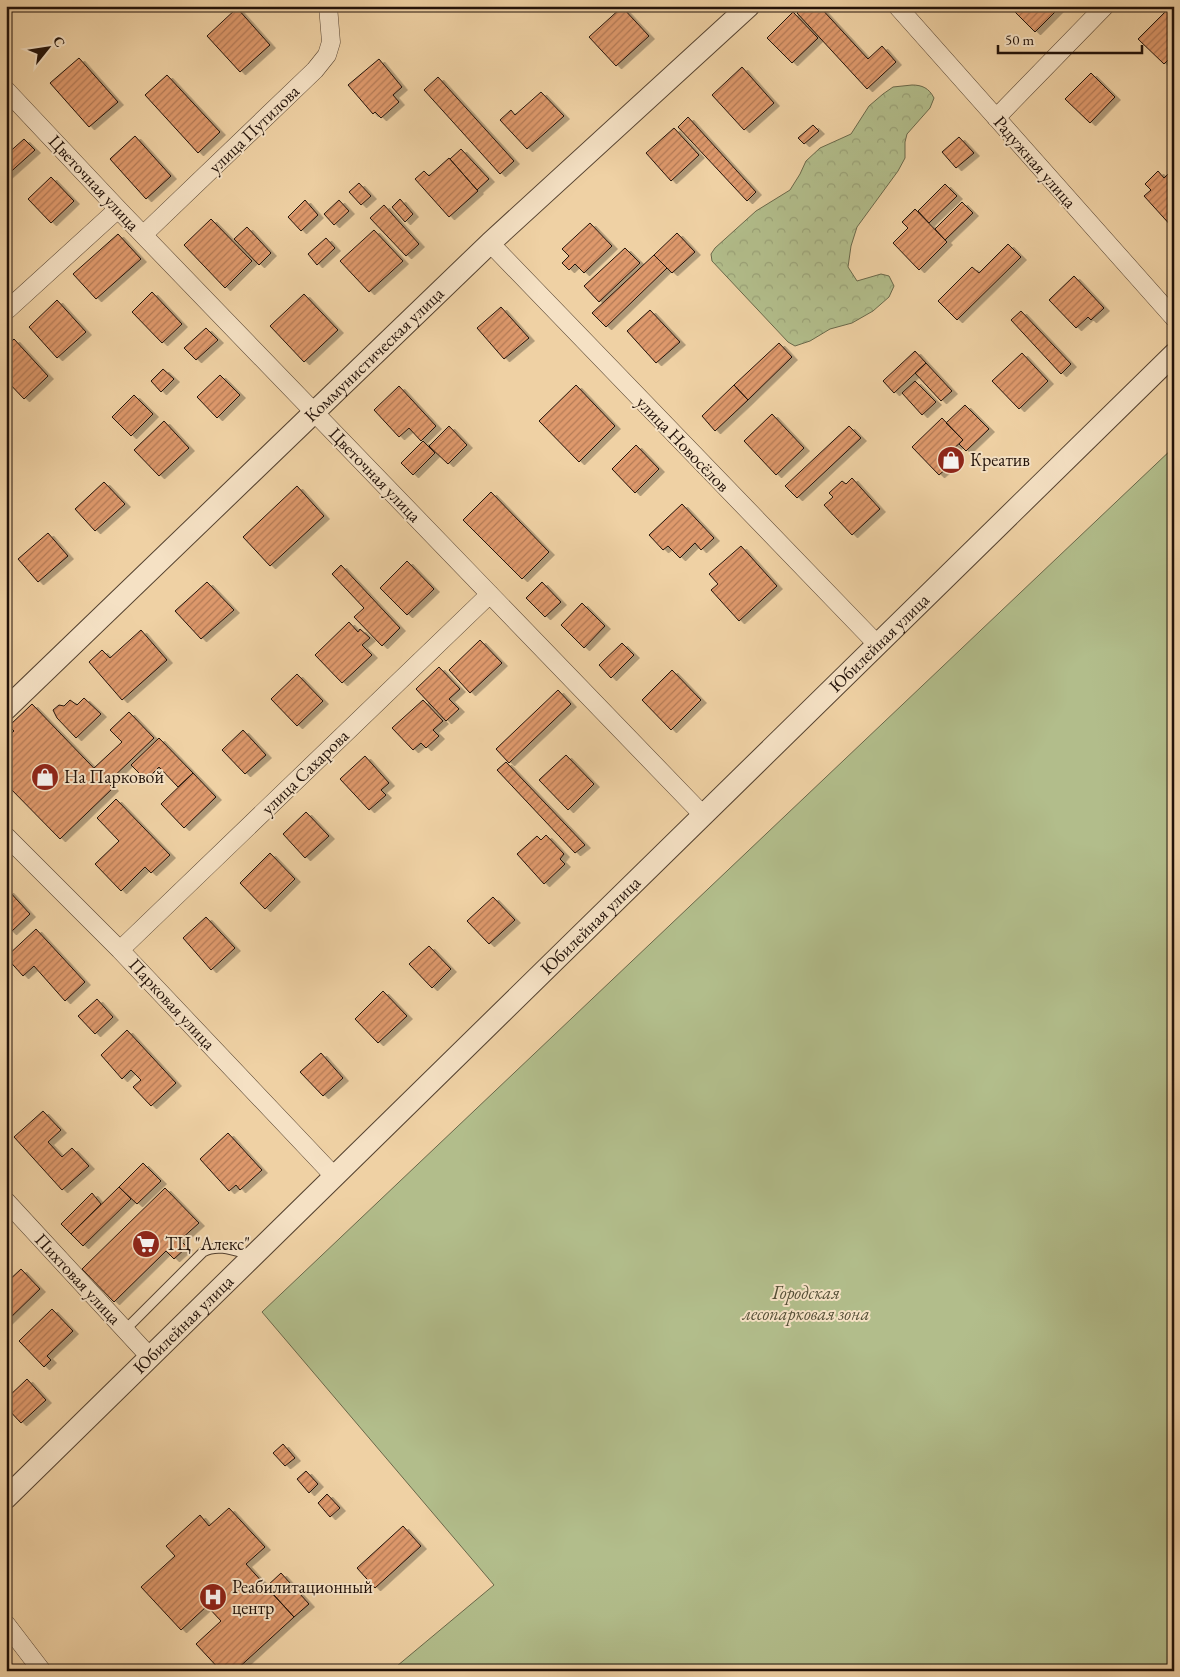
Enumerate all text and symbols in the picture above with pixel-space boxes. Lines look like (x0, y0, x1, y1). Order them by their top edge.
north arrow (22, 22, 72, 72)
scale bar (998, 22, 1141, 54)
text: 50 m (1005, 30, 1034, 49)
text: С (49, 33, 70, 50)
street label: улица Путилова (203, 79, 305, 178)
street label: Радужная улица (989, 111, 1082, 213)
street label: Цветочная улица (44, 130, 145, 236)
street label: Коммунистическая улица (299, 281, 449, 427)
street label: улица Новосёлов (632, 391, 735, 497)
street label: Цветочная улица (324, 422, 427, 528)
shop icon: Креатив (936, 445, 966, 475)
place label: Креатив (970, 448, 1030, 471)
street label: Юбилейная улица (823, 588, 934, 697)
street label: улица Сахарова (256, 723, 354, 819)
shop icon: На Парковой (30, 762, 60, 792)
place label: На Парковой (64, 765, 164, 788)
street label: Юбилейная улица (535, 870, 646, 980)
street label: Парковая улица (124, 953, 221, 1055)
street label: Пихтовая улица (30, 1228, 127, 1330)
supermarket icon: ТЦ "Алекс" (131, 1229, 161, 1259)
place label: ТЦ "Алекс" (165, 1232, 250, 1255)
street label: Юбилейная улица (128, 1269, 239, 1379)
park label: Городская лесопарковая зона (741, 1281, 870, 1326)
place label: Реабилитационный центр (232, 1575, 373, 1619)
hospital icon: Реабилитационный центр (198, 1582, 228, 1612)

